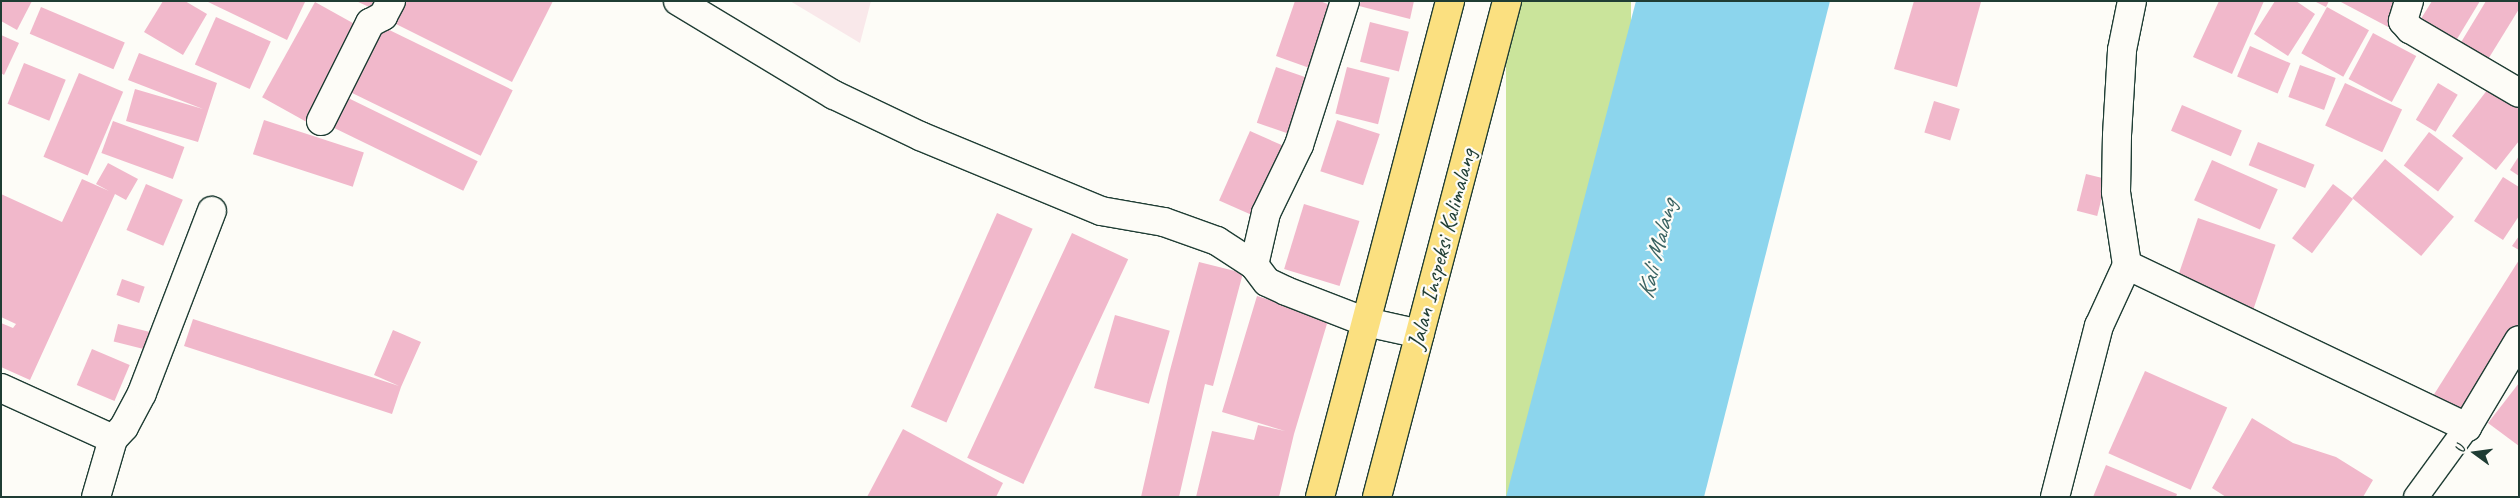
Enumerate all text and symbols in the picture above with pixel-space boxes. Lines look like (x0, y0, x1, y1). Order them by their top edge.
street label: Jalan Inspeksi Kalimalang (1401, 144, 1483, 354)
water label: Kali Malang (1630, 197, 1684, 301)
north arrow (2450, 428, 2500, 478)
text: U (2451, 444, 2469, 455)

